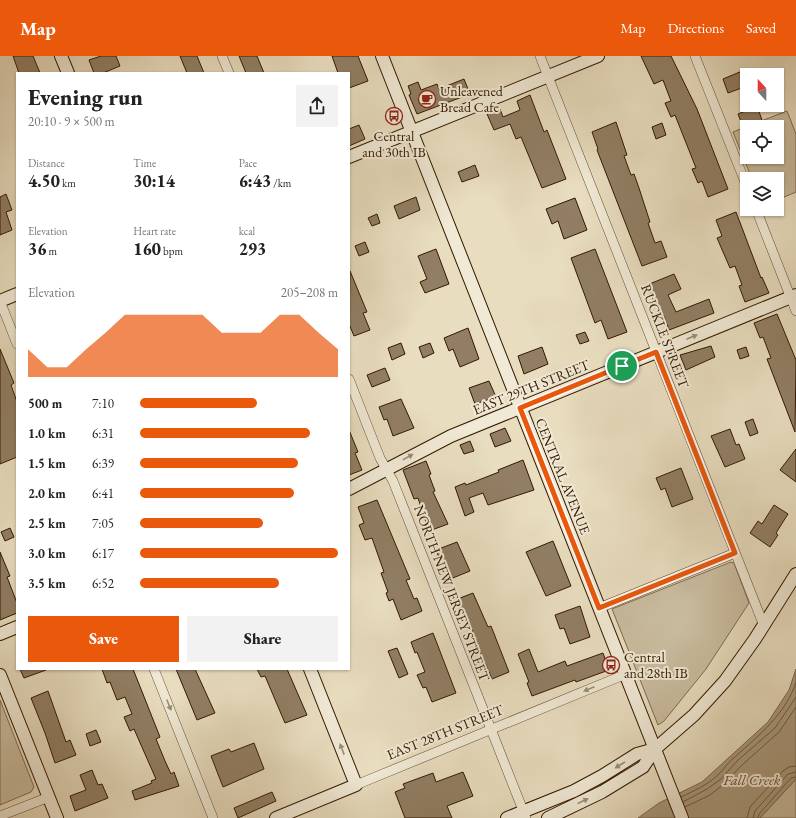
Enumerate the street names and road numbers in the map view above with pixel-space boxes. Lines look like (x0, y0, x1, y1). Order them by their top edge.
street label: RUCKLE STREET (637, 282, 693, 391)
street label: EAST 29TH STREET (470, 355, 593, 419)
street label: CENTRAL AVENUE (531, 415, 595, 537)
street label: NORTH NEW JERSEY STREET (410, 502, 494, 684)
street label: EAST 28TH STREET (384, 700, 507, 764)

